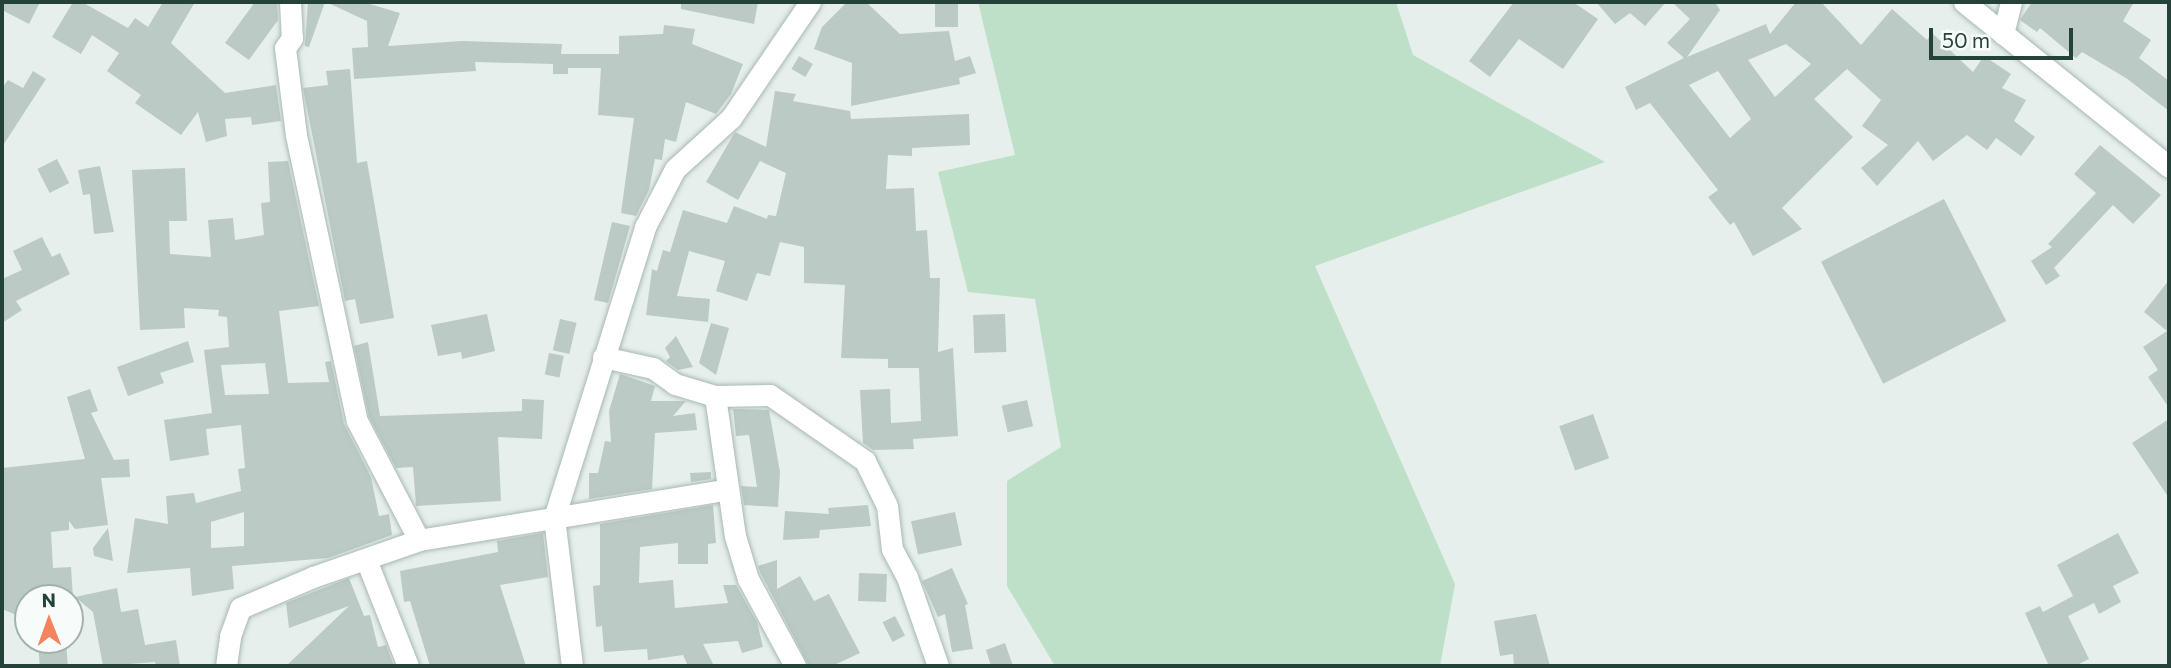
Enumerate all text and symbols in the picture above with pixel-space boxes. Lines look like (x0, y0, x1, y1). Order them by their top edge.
scale bar (1933, 14, 2076, 58)
text: 50 m (1942, 27, 1990, 52)
north arrow (14, 584, 84, 654)
text: N (41, 588, 56, 611)

